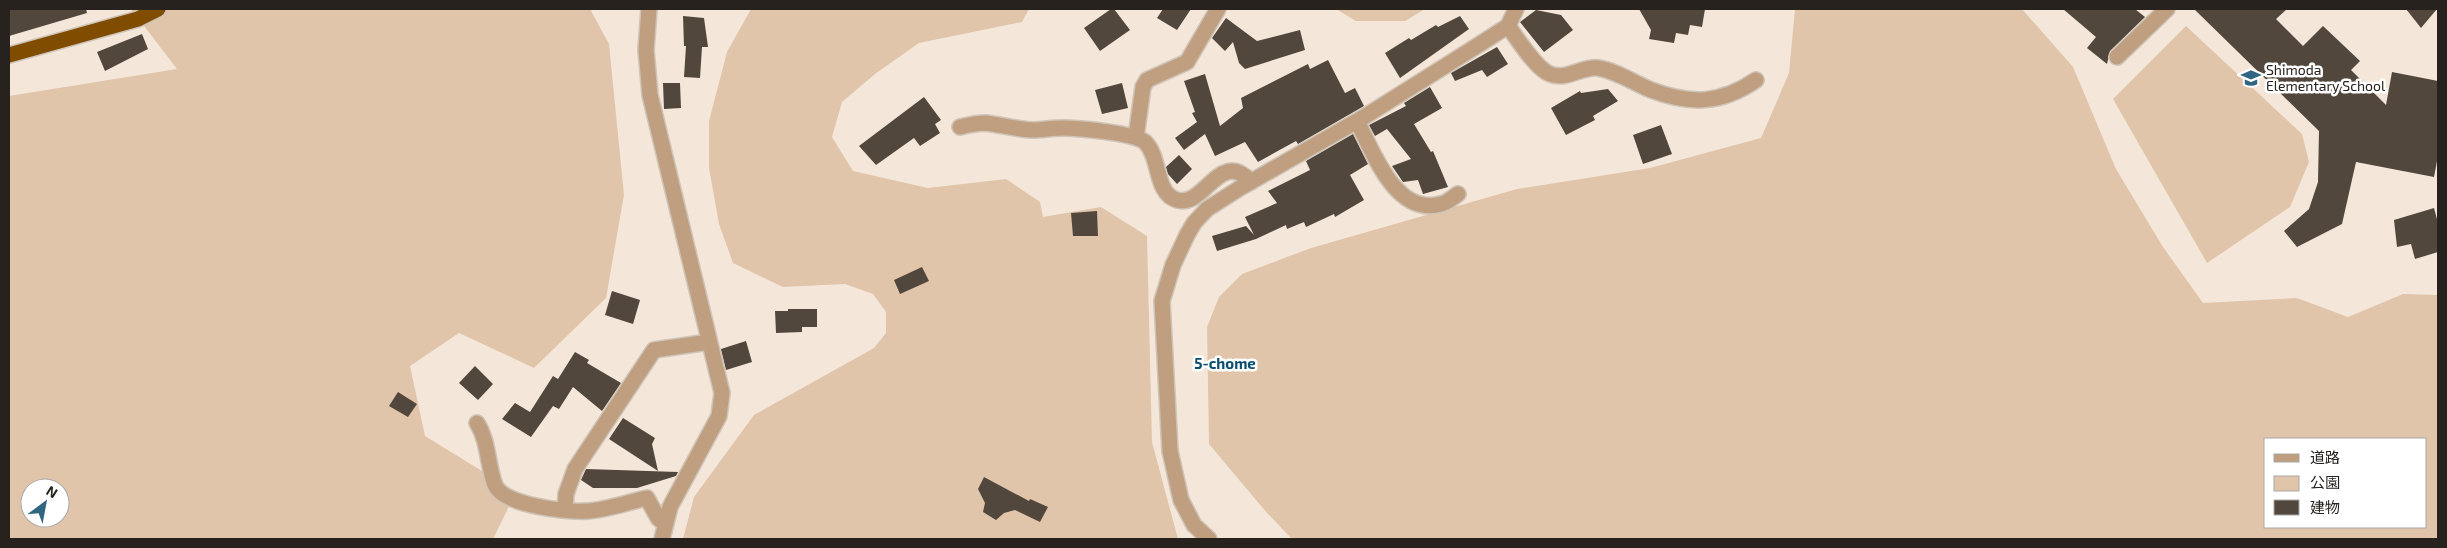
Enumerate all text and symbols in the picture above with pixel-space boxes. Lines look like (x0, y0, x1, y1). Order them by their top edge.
place label: Shimoda Elementary School (2266, 61, 2386, 94)
school or university icon: Shimoda Elementary School (2240, 67, 2262, 89)
district label: 5-chome (1194, 354, 1256, 372)
legend (2264, 438, 2427, 528)
text: 道路 (2310, 448, 2340, 466)
text: 公園 (2310, 473, 2340, 491)
north arrow (20, 478, 70, 528)
text: N (43, 482, 61, 501)
text: 建物 (2310, 498, 2340, 516)

